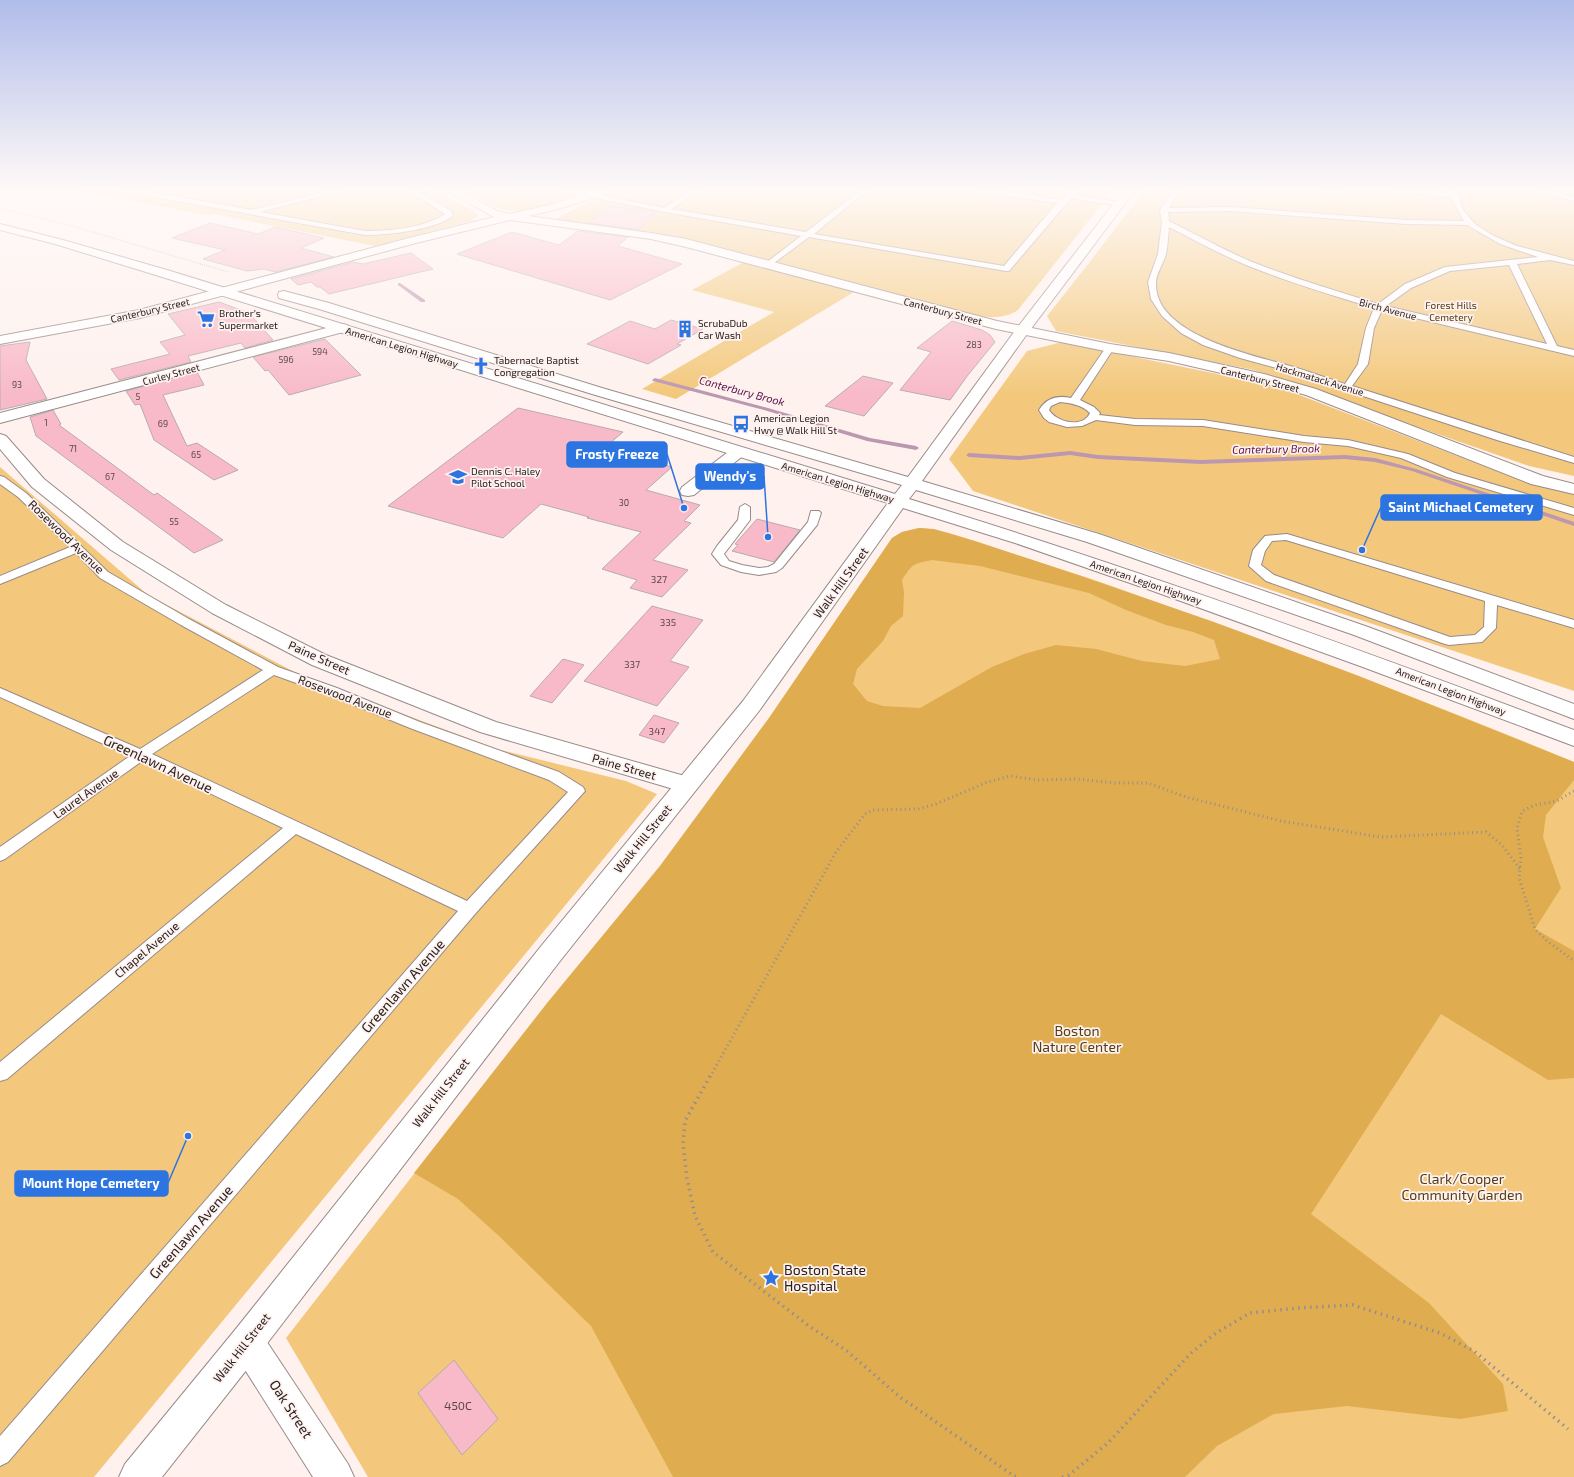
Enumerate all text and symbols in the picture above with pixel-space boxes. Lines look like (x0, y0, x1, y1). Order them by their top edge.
street label: Canterbury Street (109, 295, 191, 325)
street label: Canterbury Street (902, 295, 984, 327)
street label: Birch Avenue (1358, 296, 1418, 322)
park label: Forest Hills Cemetery (1425, 299, 1477, 323)
place label: Brother’s Supermarket (219, 307, 278, 331)
supermarket icon: Brother’s Supermarket (196, 309, 216, 329)
place label: ScrubaDub Car Wash (698, 317, 748, 341)
building icon: ScrubaDub Car Wash (675, 319, 695, 339)
street label: American Legion Highway (344, 324, 460, 370)
house number: 283 (966, 339, 982, 350)
house number: 594 (312, 346, 328, 357)
house number: 596 (278, 354, 294, 365)
place label: Tabernacle Baptist Congregation (494, 354, 579, 378)
church icon: Tabernacle Baptist Congregation (471, 356, 491, 376)
street label: Hackmatack Avenue (1275, 360, 1365, 398)
street label: Curley Street (141, 361, 201, 387)
street label: Canterbury Street (1219, 363, 1301, 395)
water label: Canterbury Brook (698, 373, 786, 409)
house number: 93 (12, 379, 22, 390)
house number: 5 (136, 391, 141, 402)
place label: American Legion Hwy @ Walk Hill St (754, 412, 837, 436)
bus stop icon: American Legion Hwy @ Walk Hill St (731, 414, 751, 434)
house number: 1 (44, 417, 48, 428)
house number: 69 (158, 418, 168, 429)
water label: Canterbury Brook (1232, 441, 1320, 457)
callout: Frosty Freeze (567, 442, 667, 467)
house number: 71 (69, 443, 77, 454)
text: Frosty Freeze (575, 446, 659, 462)
house number: 65 (191, 449, 201, 460)
street label: American Legion Highway (780, 459, 896, 505)
callout: Wendy's (696, 464, 764, 489)
place label: Dennis C. Haley Pilot School (471, 465, 541, 489)
school or university icon: Dennis C. Haley Pilot School (448, 467, 468, 487)
text: Wendy's (704, 468, 756, 484)
house number: 67 (105, 471, 115, 482)
callout: Saint Michael Cemetery (1381, 495, 1542, 520)
street label: Rosewood Avenue (26, 497, 107, 576)
house number: 30 (619, 497, 629, 508)
text: Saint Michael Cemetery (1388, 499, 1534, 515)
house number: 55 (169, 516, 179, 527)
street label: Walk Hill Street (810, 544, 871, 620)
street label: American Legion Highway (1089, 557, 1204, 607)
house number: 327 (651, 573, 667, 585)
house number: 335 (660, 616, 676, 628)
street label: Paine Street (286, 637, 353, 677)
house number: 337 (624, 658, 640, 670)
street label: American Legion Highway (1394, 664, 1508, 718)
street label: Rosewood Avenue (296, 672, 394, 720)
house number: 347 (649, 725, 665, 737)
street label: Greenlawn Avenue (101, 731, 216, 796)
street label: Paine Street (591, 750, 658, 782)
street label: Laurel Avenue (50, 765, 121, 821)
street label: Walk Hill Street (610, 801, 674, 875)
street label: Chapel Avenue (111, 918, 181, 980)
street label: Greenlawn Avenue (357, 935, 448, 1036)
park label: Boston Nature Center (1032, 1022, 1122, 1055)
street label: Walk Hill Street (409, 1055, 472, 1130)
park label: Clark/Cooper Community Garden (1401, 1170, 1523, 1203)
callout: Mount Hope Cemetery (15, 1171, 168, 1196)
text: Mount Hope Cemetery (22, 1175, 160, 1191)
street label: Greenlawn Avenue (145, 1181, 236, 1282)
place label: Boston State Hospital (784, 1261, 866, 1294)
place icon: Boston State Hospital (761, 1268, 781, 1288)
street label: Walk Hill Street (210, 1310, 273, 1385)
street label: Oak Street (266, 1376, 317, 1441)
house number: 450C (444, 1398, 472, 1412)

